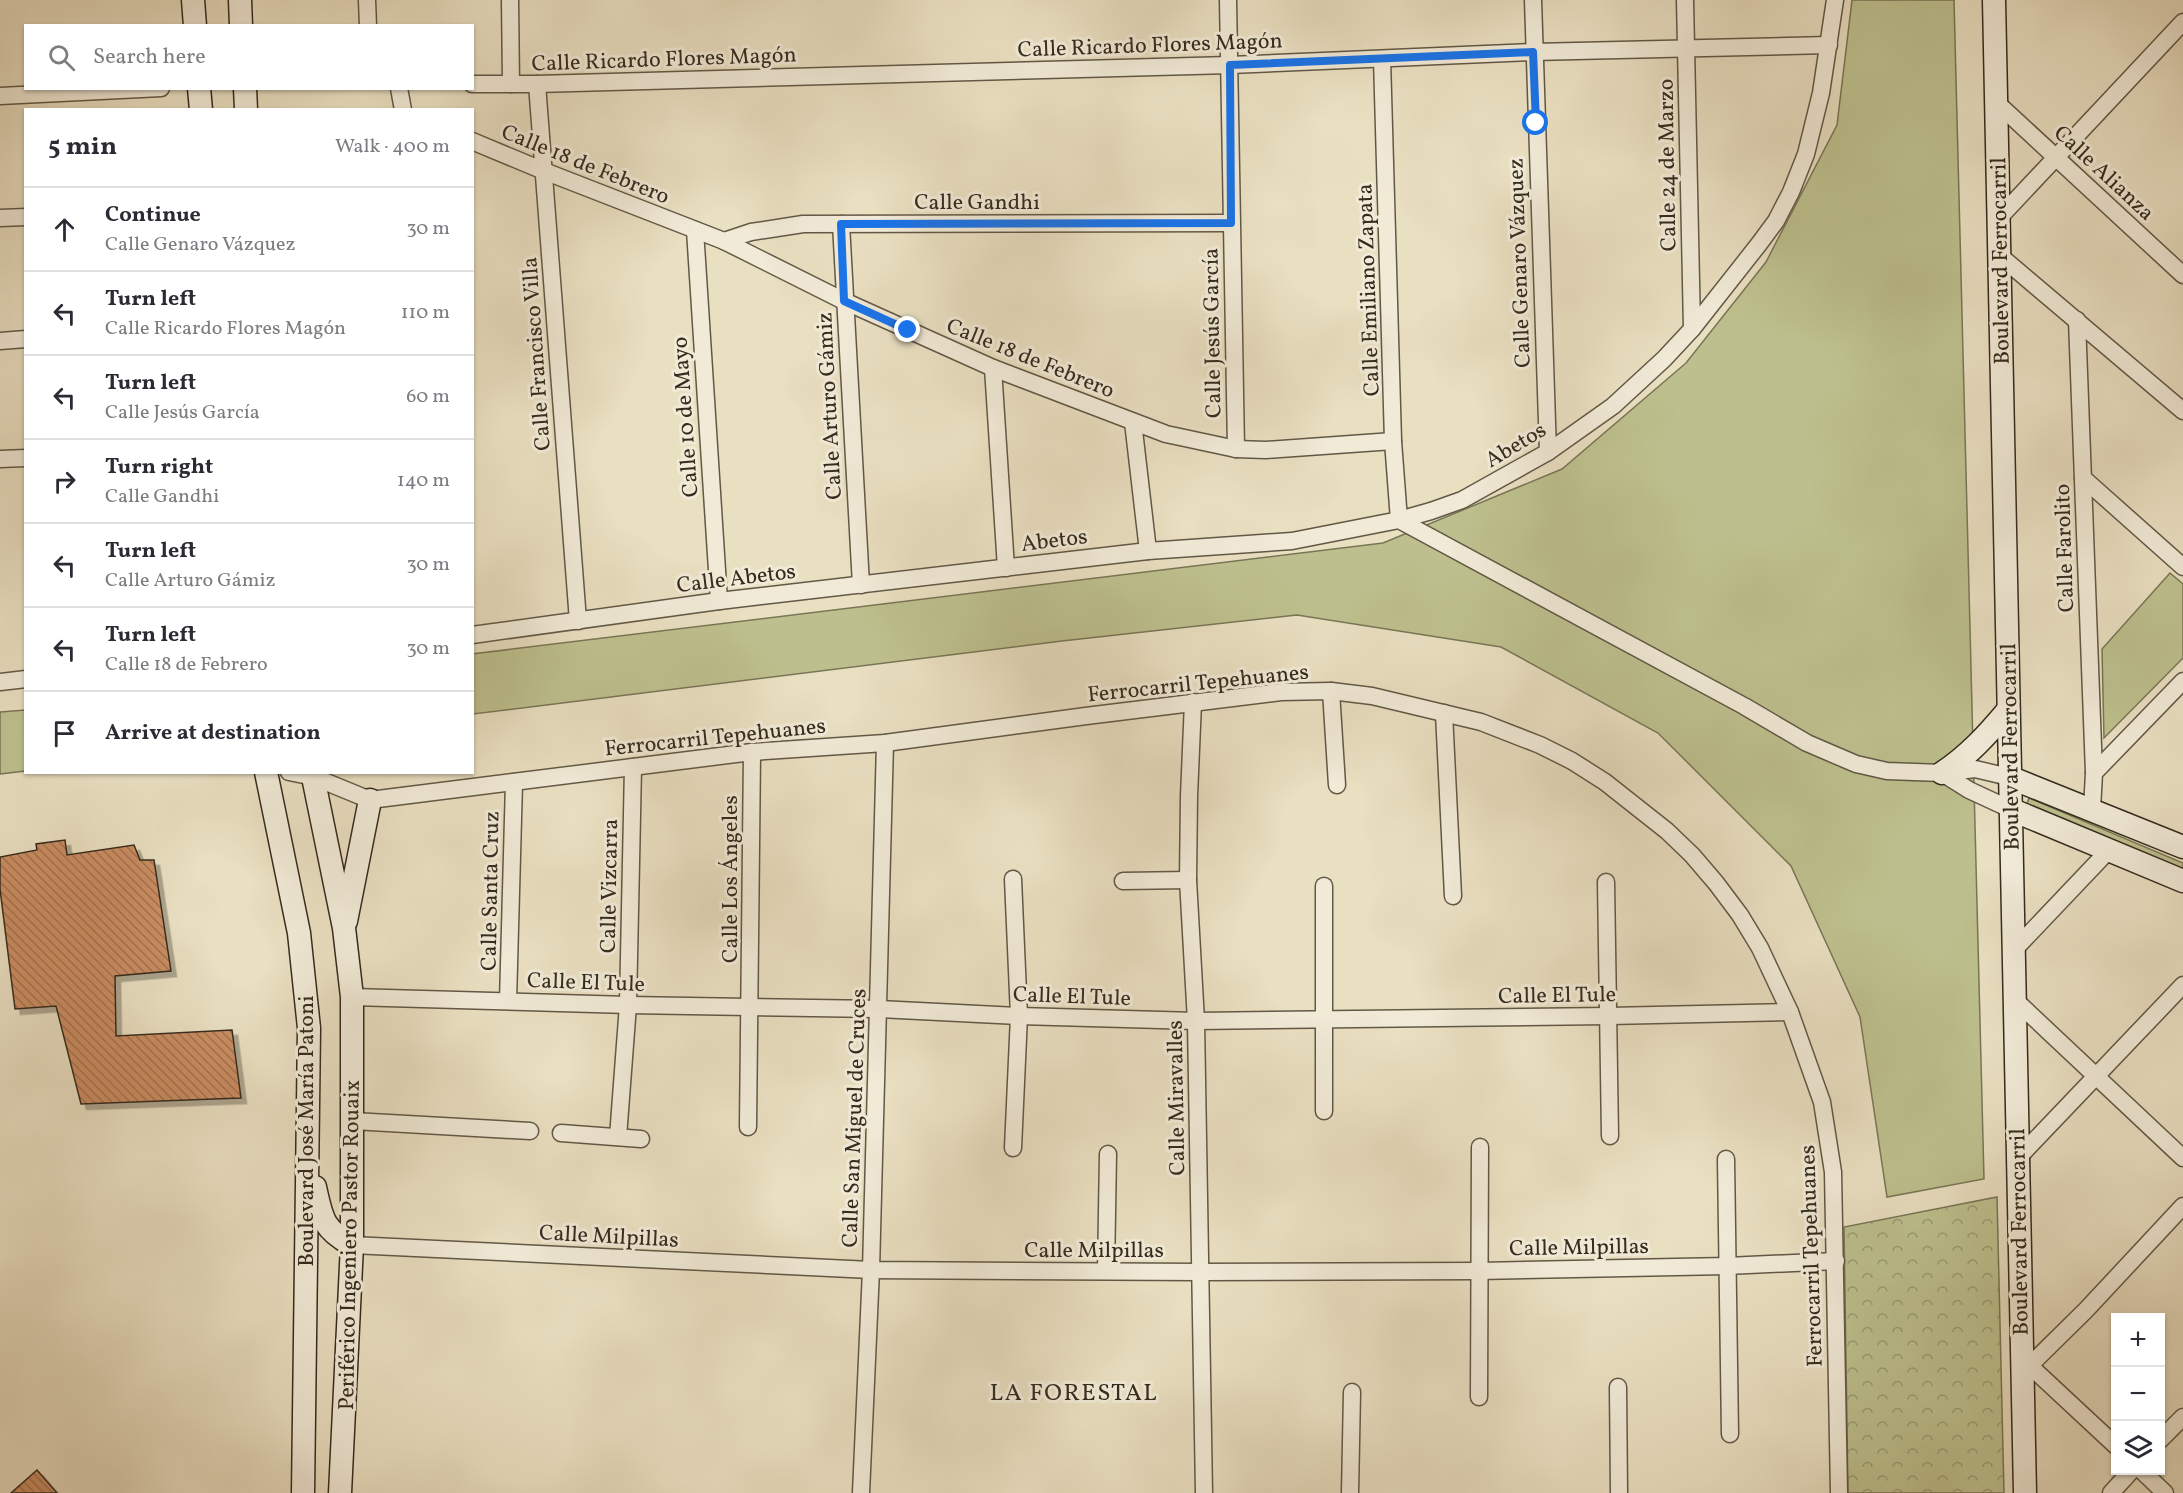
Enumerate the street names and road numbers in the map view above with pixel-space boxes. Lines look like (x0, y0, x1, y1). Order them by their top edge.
street label: Calle Ricardo Flores Magón (1017, 26, 1283, 67)
street label: Calle Ricardo Flores Magón (531, 40, 797, 81)
street label: Calle 24 de Marzo (1651, 78, 1686, 252)
street label: Calle 18 de Febrero (496, 117, 674, 213)
street label: Calle Alianza (2046, 119, 2161, 229)
street label: Boulevard Ferrocarril (1984, 157, 2019, 365)
street label: Calle Genaro Vázquez (1501, 158, 1540, 368)
street label: Calle Emiliano Zapata (1350, 183, 1389, 397)
street label: Calle Gandhi (914, 188, 1040, 219)
street label: Calle Jesús García (1197, 248, 1230, 418)
street label: Calle Francisco Villa (515, 256, 560, 452)
street label: Calle Arturo Gámiz (810, 311, 851, 500)
street label: Calle 18 de Febrero (941, 311, 1119, 407)
street label: Calle 10 de Mayo (665, 336, 708, 498)
street label: Abetos (1480, 416, 1553, 477)
street label: Calle Farolito (2048, 483, 2083, 613)
street label: Abetos (1019, 522, 1089, 561)
street label: Calle Abetos (675, 557, 798, 602)
street label: Boulevard Ferrocarril (1994, 643, 2029, 851)
street label: Ferrocarril Tepehuanes (1086, 657, 1310, 712)
street label: Ferrocarril Tepehuanes (603, 711, 827, 766)
street label: Calle Los Ángeles (716, 795, 747, 963)
street label: Calle Santa Cruz (475, 811, 508, 971)
street label: Calle Vizcarra (594, 819, 627, 954)
street label: Calle El Tule (526, 966, 645, 1001)
street label: Calle El Tule (1012, 980, 1131, 1015)
street label: Calle El Tule (1498, 980, 1616, 1013)
street label: Calle San Miguel de Cruces (835, 988, 876, 1248)
street label: Boulevard José María Patoni (292, 995, 323, 1267)
street label: Calle Miravalles (1161, 1020, 1194, 1176)
street label: Periférico Ingeniero Pastor Rouaix (332, 1080, 369, 1410)
street label: Boulevard Ferrocarril (2003, 1128, 2038, 1336)
street label: Ferrocarril Tepehuanes (1793, 1144, 1832, 1368)
street label: Calle Milpillas (538, 1218, 679, 1257)
street label: Calle Milpillas (1509, 1232, 1649, 1265)
street label: Calle Milpillas (1024, 1236, 1164, 1267)

